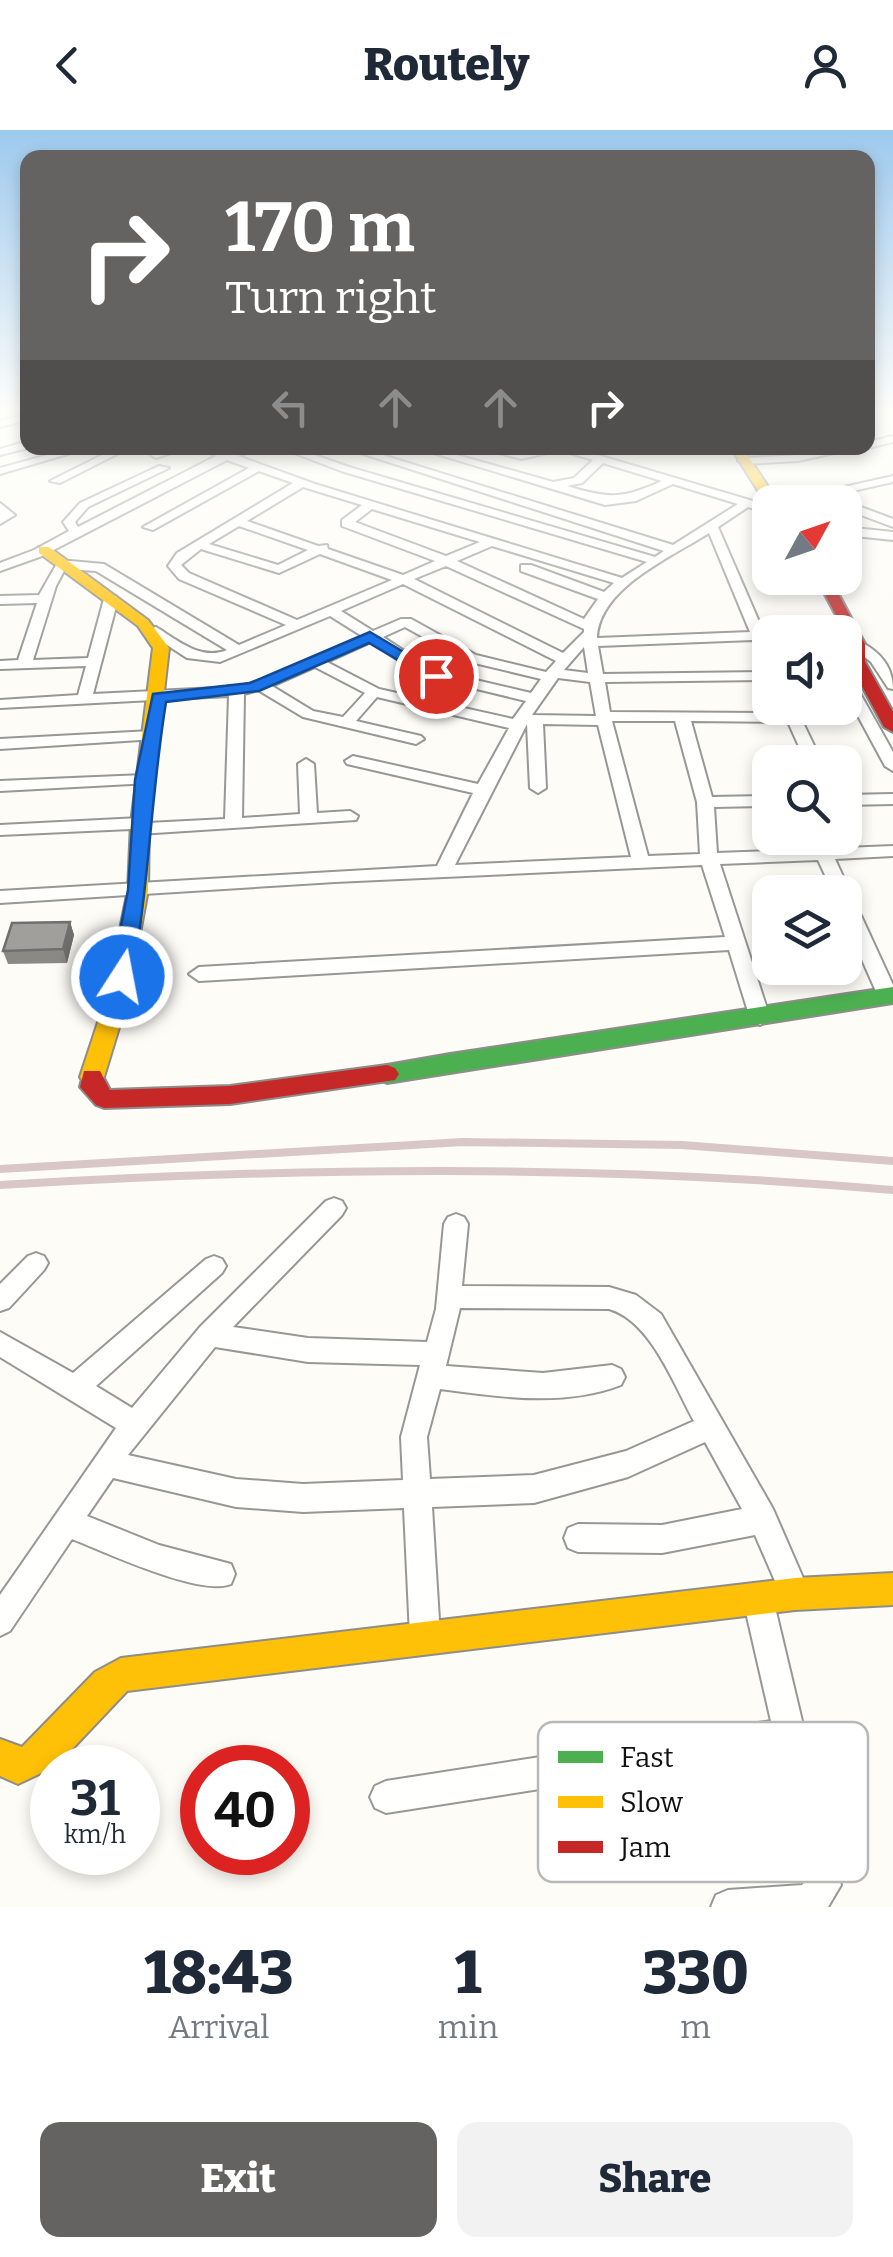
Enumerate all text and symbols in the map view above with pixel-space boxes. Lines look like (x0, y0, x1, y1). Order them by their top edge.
icon: back (40, 38, 95, 93)
text: Routely (364, 38, 529, 92)
icon: person (798, 38, 853, 93)
text: 170 m (225, 186, 415, 270)
icon: right (60, 190, 190, 320)
text: Turn right (225, 271, 437, 325)
icon: left (263, 380, 318, 435)
icon: ahead (368, 380, 423, 435)
icon: ahead (473, 380, 528, 435)
icon: right (578, 380, 633, 435)
north arrow (752, 485, 862, 595)
map controls (752, 485, 862, 985)
button: sound (752, 615, 862, 725)
pin (394, 634, 479, 719)
icon: arrive (409, 649, 464, 704)
button: search (752, 745, 862, 855)
button: layers (752, 875, 862, 985)
position arrow (70, 925, 174, 1029)
legend (538, 1722, 868, 1882)
text: Fast (620, 1741, 674, 1774)
speed limit sign: 40 (180, 1745, 310, 1875)
text: 31 (70, 1768, 120, 1828)
text: Slow (620, 1786, 683, 1819)
text: km/h (64, 1820, 126, 1850)
text: Jam (619, 1831, 671, 1864)
text: 18:43 (144, 1937, 294, 2009)
text: 1 (455, 1937, 481, 2009)
text: 330 (642, 1937, 749, 2009)
text: Arrival (168, 2008, 270, 2046)
text: min (438, 2008, 498, 2046)
text: m (680, 2008, 711, 2046)
button: Exit (40, 2122, 437, 2237)
button: Share (457, 2122, 853, 2237)

